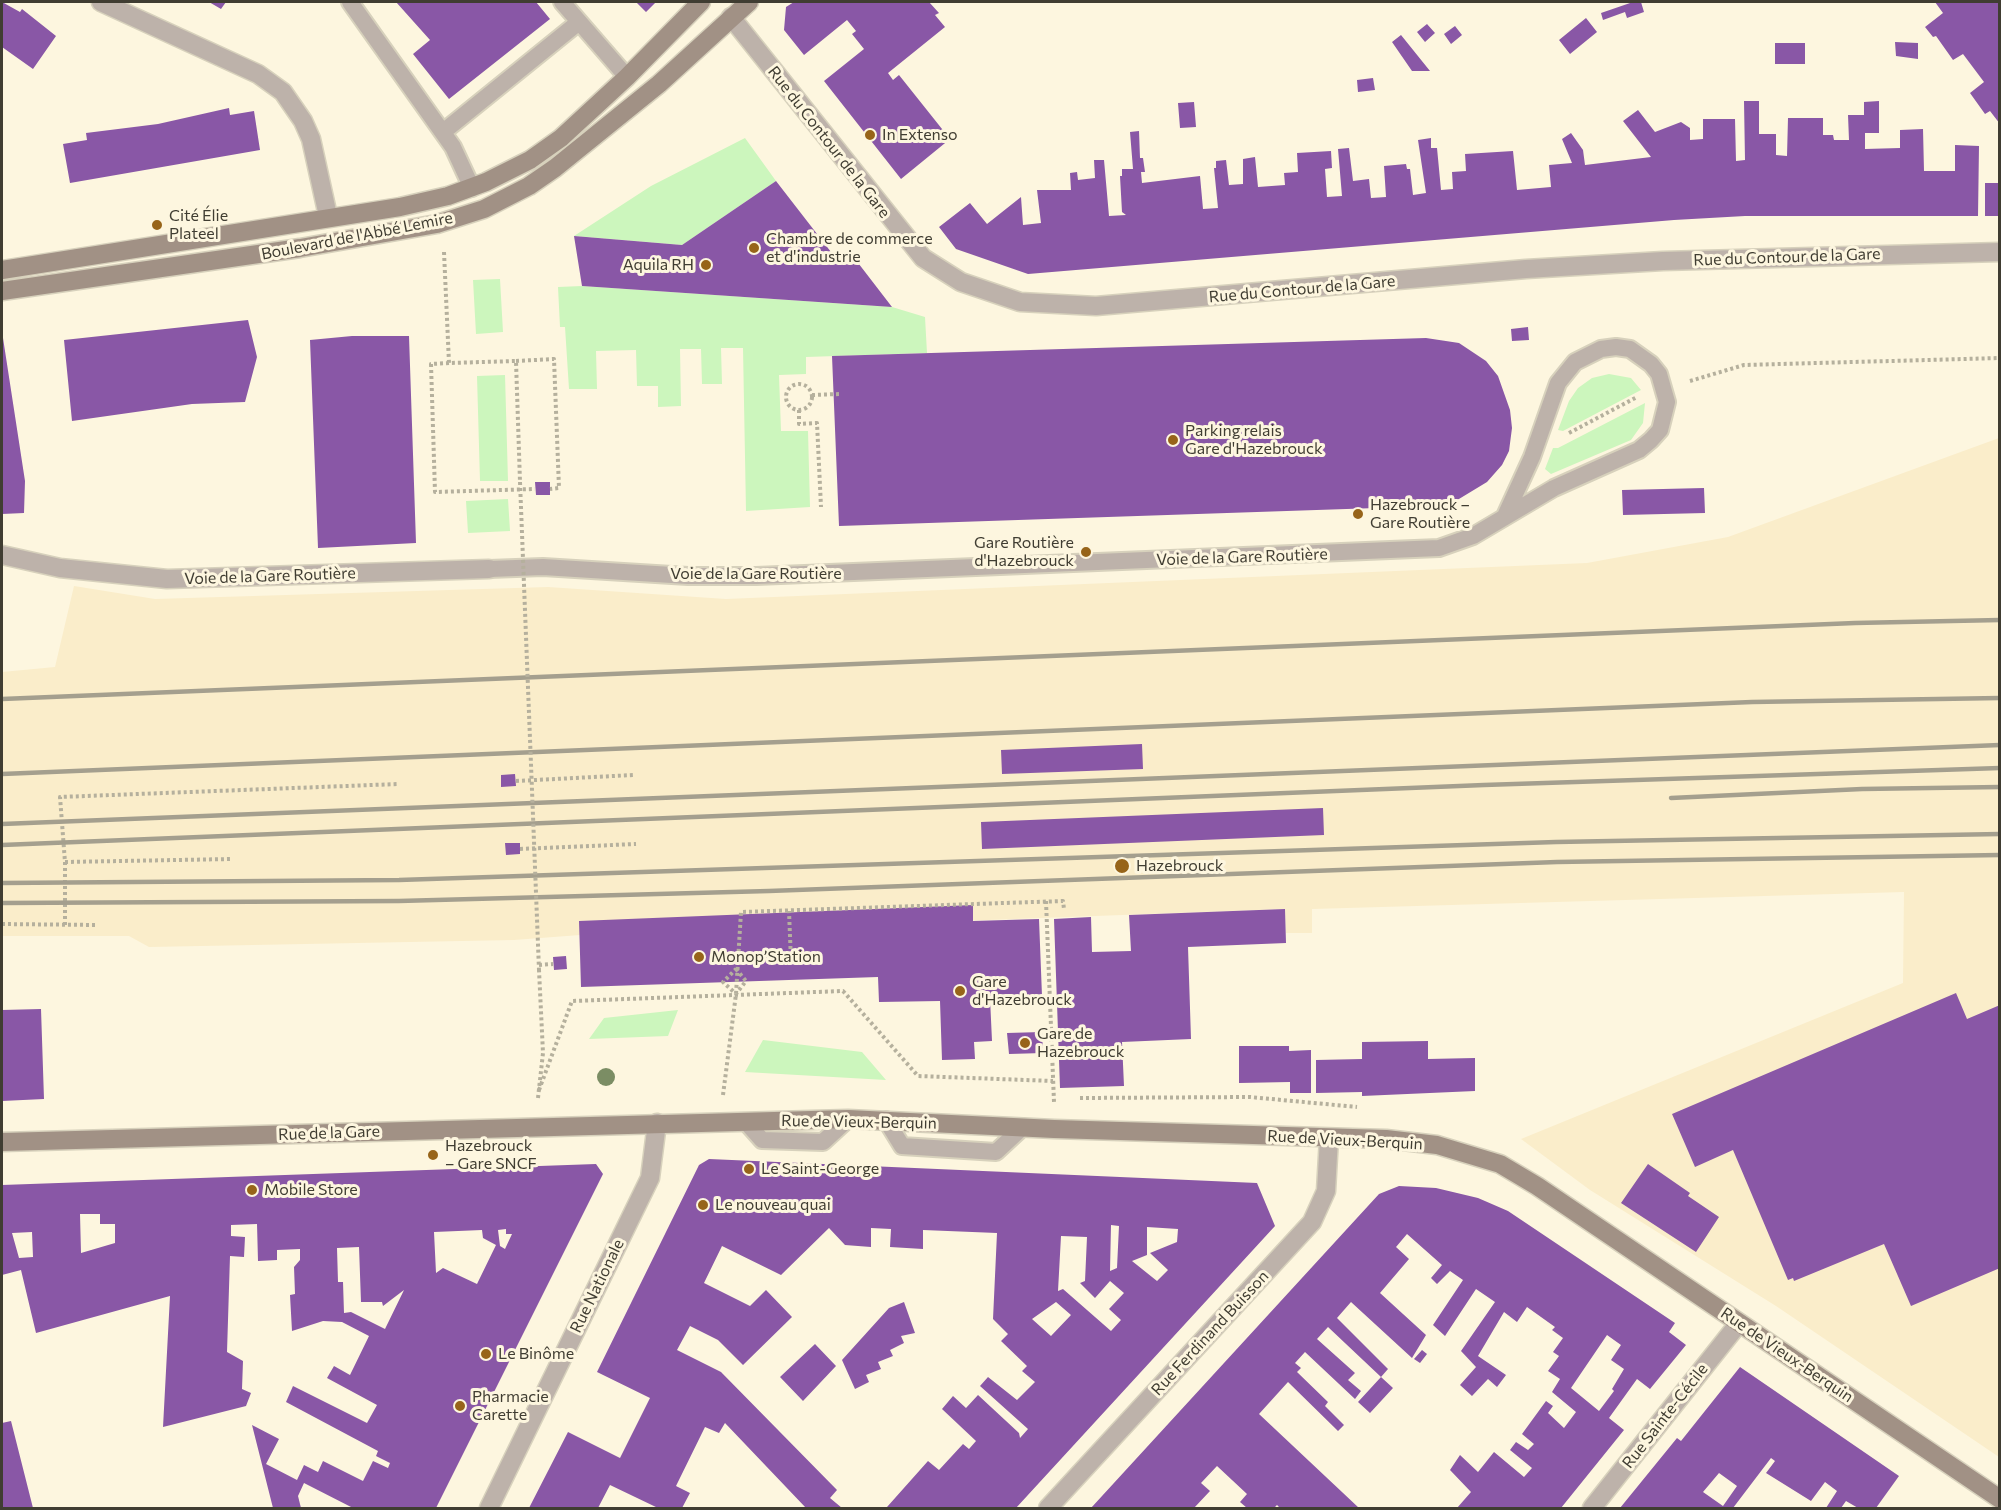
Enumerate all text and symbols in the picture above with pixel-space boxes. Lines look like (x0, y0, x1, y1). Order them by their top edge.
street label: Rue du Contour de la Gare (764, 62, 894, 222)
place label: In Extenso (882, 125, 958, 145)
marker: In Extenso (863, 128, 877, 142)
place label: Cité Élie Plateel (169, 206, 228, 244)
street label: Boulevard de l'Abbé Lemire (260, 208, 454, 264)
marker: Cité Élie Plateel (150, 218, 164, 232)
place label: Chambre de commerce et d'industrie (766, 229, 933, 267)
marker: Chambre de commerce et d'industrie (747, 241, 761, 255)
street label: Rue du Contour de la Gare (1693, 244, 1881, 270)
place label: Aquila RH (623, 255, 694, 275)
marker: Aquila RH (699, 258, 713, 272)
street label: Rue du Contour de la Gare (1208, 271, 1396, 307)
place label: Parking relais Gare d'Hazebrouck (1185, 421, 1323, 459)
marker: Parking relais Gare d'Hazebrouck (1166, 433, 1180, 447)
place label: Hazebrouck – Gare Routière (1370, 495, 1470, 533)
marker: Hazebrouck – Gare Routière (1351, 507, 1365, 521)
place label: Gare Routière d'Hazebrouck (974, 533, 1074, 571)
street label: Voie de la Gare Routière (1156, 544, 1328, 570)
marker: Gare Routière d'Hazebrouck (1079, 545, 1093, 559)
street label: Voie de la Gare Routière (184, 563, 356, 589)
street label: Voie de la Gare Routière (670, 564, 842, 584)
place label: Hazebrouck (1136, 856, 1223, 876)
marker: Hazebrouck (1113, 857, 1131, 875)
place label: Monop’Station (711, 947, 821, 967)
marker: Monop’Station (692, 950, 706, 964)
place label: Gare d'Hazebrouck (972, 972, 1072, 1010)
marker: Gare d'Hazebrouck (953, 984, 967, 998)
place label: Gare de Hazebrouck (1037, 1024, 1124, 1062)
marker: Gare de Hazebrouck (1018, 1036, 1032, 1050)
street label: Rue de Vieux-Berquin (781, 1111, 937, 1133)
street label: Rue de la Gare (278, 1122, 380, 1144)
street label: Rue de Vieux-Berquin (1267, 1126, 1423, 1154)
place label: Hazebrouck – Gare SNCF (445, 1136, 537, 1174)
marker: Hazebrouck – Gare SNCF (426, 1148, 440, 1162)
place label: Le Saint-George (761, 1159, 879, 1179)
marker: Le Saint-George (742, 1162, 756, 1176)
place label: Mobile Store (264, 1180, 358, 1200)
marker: Mobile Store (245, 1183, 259, 1197)
place label: Le nouveau quai (715, 1195, 831, 1215)
marker: Le nouveau quai (696, 1198, 710, 1212)
street label: Rue Nationale (566, 1236, 628, 1336)
street label: Rue Ferdinand Buisson (1147, 1267, 1273, 1399)
street label: Rue de Vieux-Berquin (1717, 1304, 1857, 1406)
place label: Le Binôme (498, 1344, 574, 1364)
marker: Le Binôme (479, 1347, 493, 1361)
street label: Rue Sainte-Cécile (1618, 1360, 1712, 1472)
place label: Pharmacie Carette (472, 1387, 549, 1425)
marker: Pharmacie Carette (453, 1399, 467, 1413)

